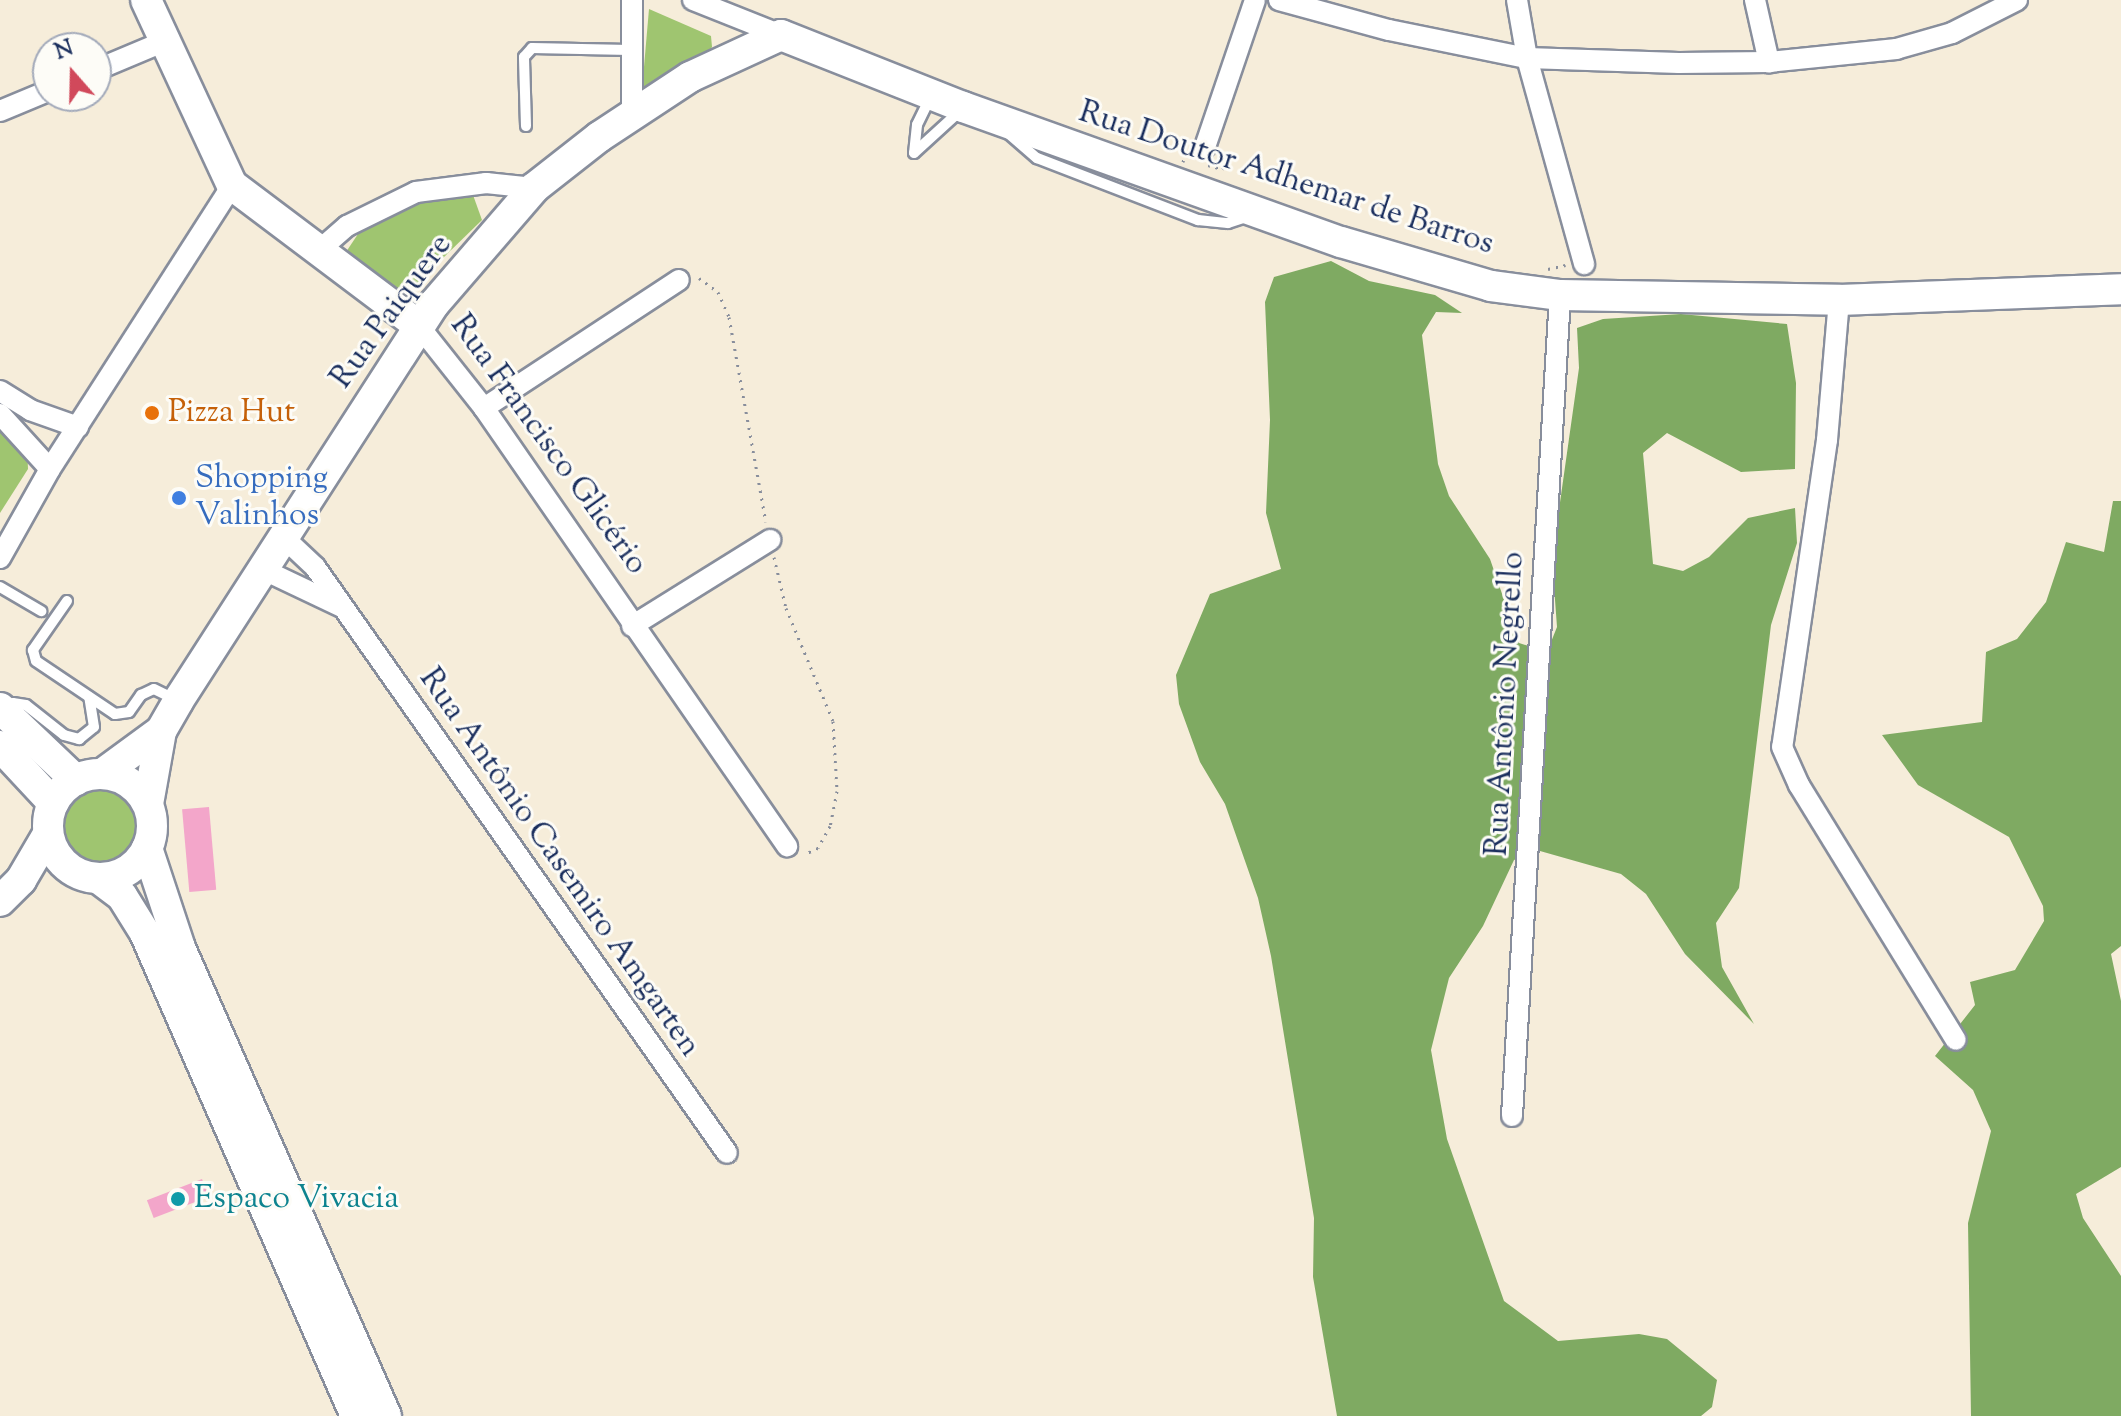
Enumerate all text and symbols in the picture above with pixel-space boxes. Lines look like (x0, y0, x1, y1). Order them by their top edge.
north arrow (32, 32, 112, 112)
text: N (51, 33, 78, 69)
street label: Rua Doutor Adhemar de Barros (1074, 94, 1498, 264)
street label: Rua Paiquere (323, 227, 461, 397)
street label: Rua Francisco Glicério (441, 308, 655, 582)
place label: Pizza Hut (168, 394, 295, 432)
marker: Pizza Hut (143, 404, 161, 422)
place label: Shopping Valinhos (195, 461, 328, 536)
marker: Shopping Valinhos (170, 489, 188, 507)
street label: Rua Antônio Negrello (1479, 551, 1533, 857)
street label: Rua Antônio Casemiro Amgarten (410, 661, 708, 1065)
place label: Espaco Vivacia (194, 1180, 399, 1218)
marker: Espaco Vivacia (169, 1190, 187, 1208)

